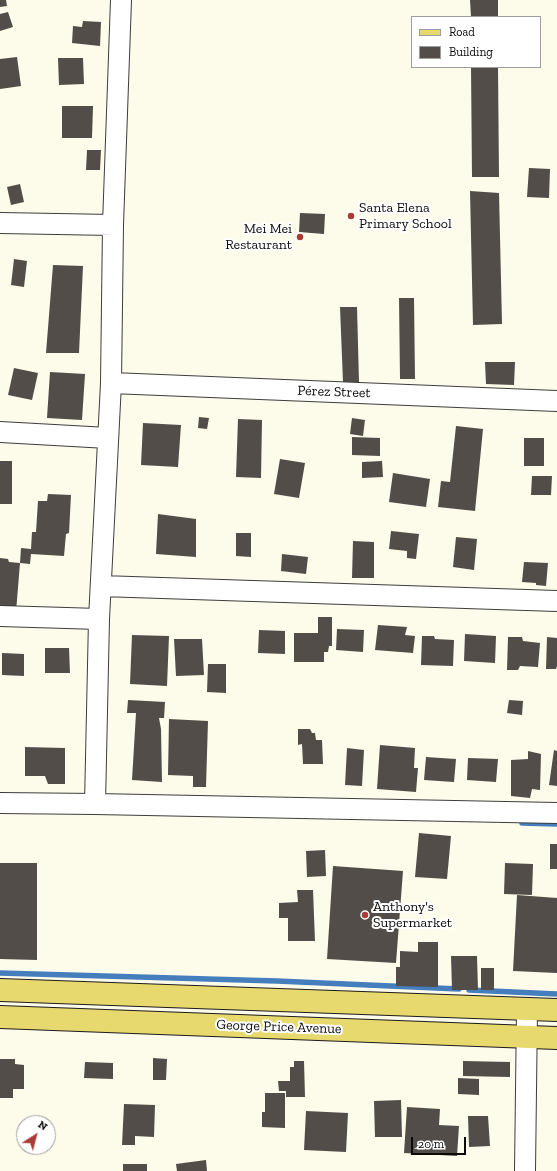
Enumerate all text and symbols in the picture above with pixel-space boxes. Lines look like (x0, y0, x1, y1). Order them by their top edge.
legend (411, 16, 541, 68)
text: Road (449, 25, 475, 39)
text: Building (449, 45, 493, 59)
place label: Santa Elena Primary School (359, 200, 452, 232)
marker: Santa Elena Primary School (346, 211, 356, 221)
place label: Mei Mei Restaurant (225, 221, 292, 254)
marker: Mei Mei Restaurant (295, 232, 305, 242)
street label: Pérez Street (297, 382, 371, 402)
place label: Anthony's Supermarket (373, 899, 452, 932)
marker: Anthony's Supermarket (360, 910, 370, 920)
street label: George Price Avenue (216, 1016, 342, 1038)
north arrow (16, 1115, 56, 1155)
text: N (36, 1118, 50, 1133)
scale bar (413, 1129, 468, 1155)
text: 20 m (418, 1137, 444, 1151)

